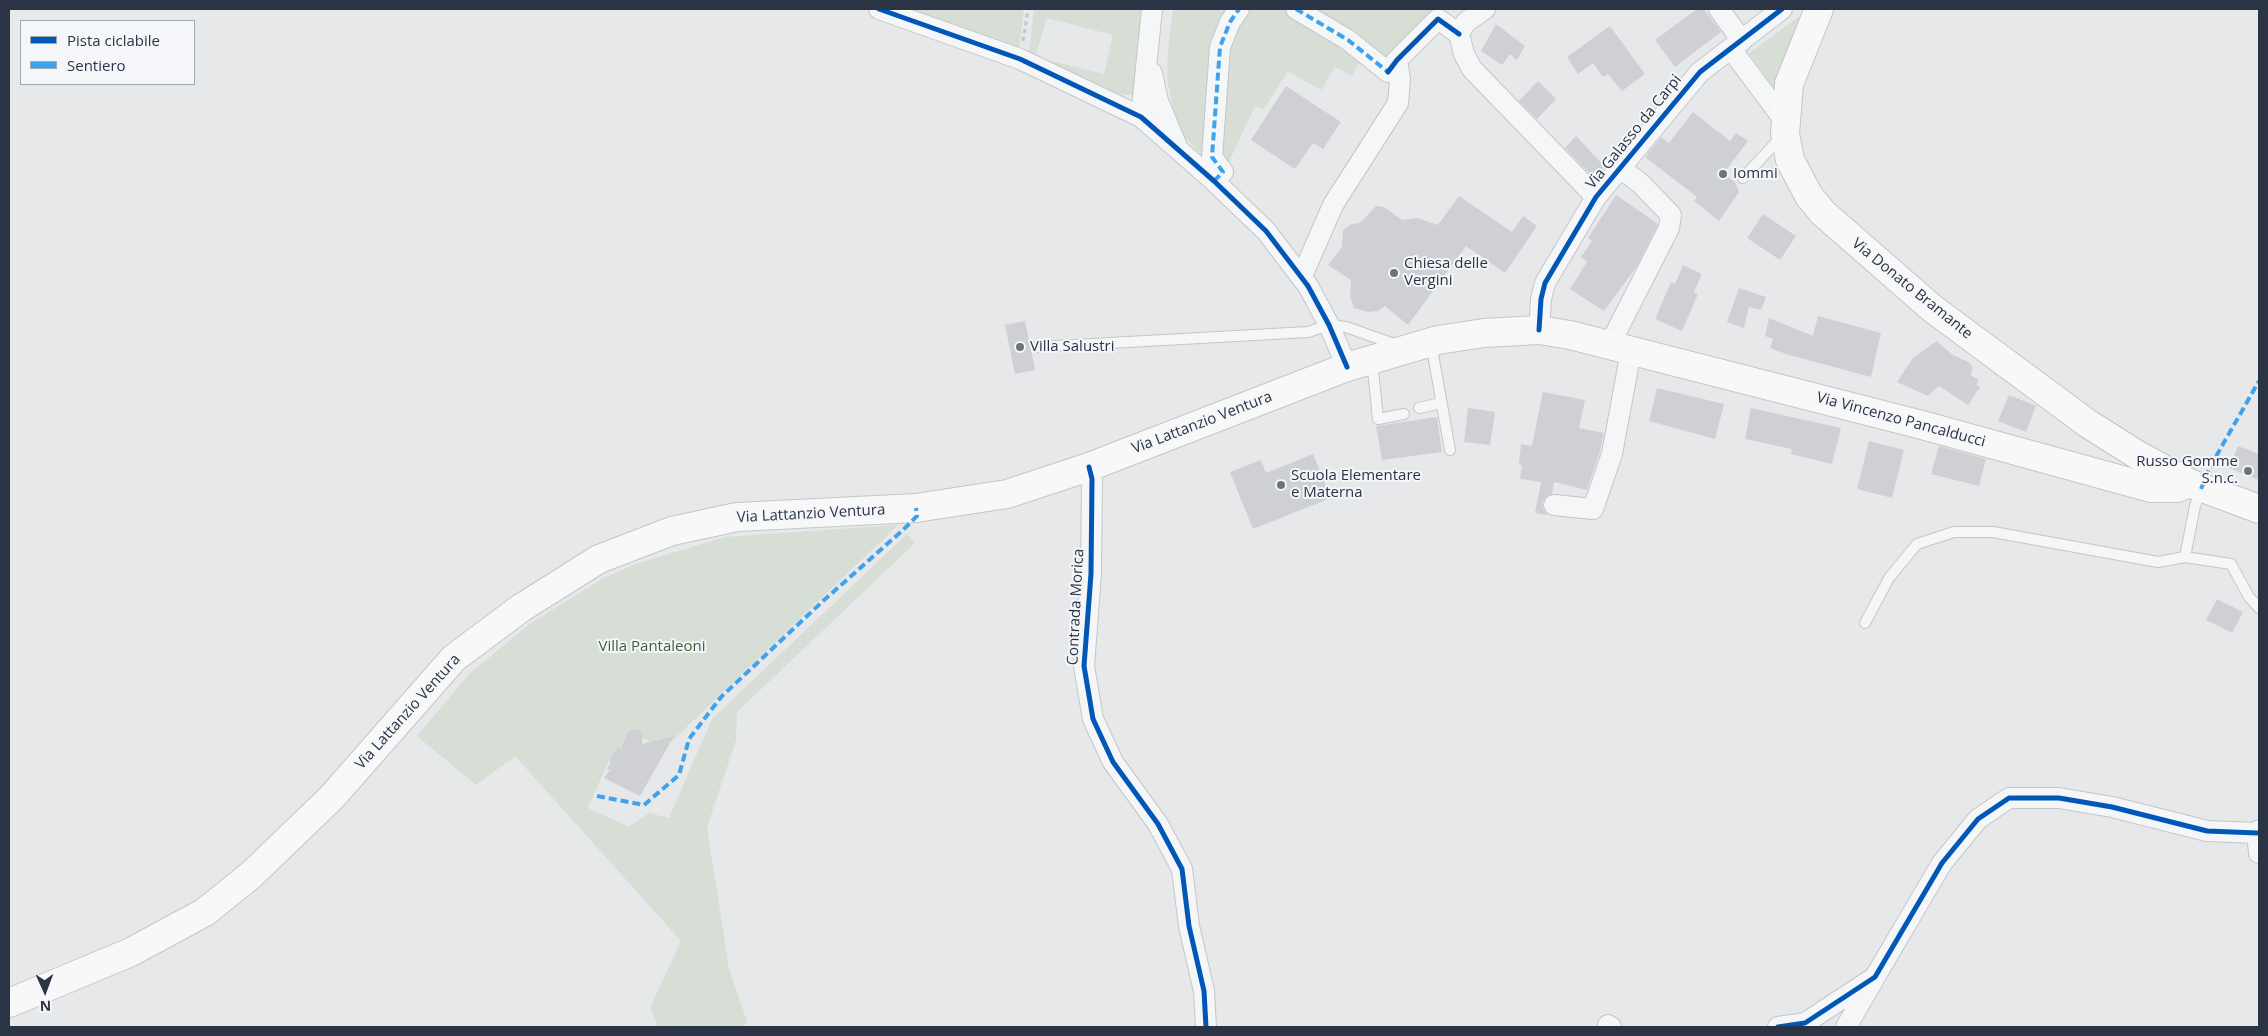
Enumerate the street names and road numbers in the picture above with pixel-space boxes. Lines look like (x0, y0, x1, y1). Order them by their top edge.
street label: Via Galasso da Carpi (1582, 71, 1686, 193)
street label: Via Donato Bramante (1848, 235, 1976, 343)
street label: Via Lattanzio Ventura (1129, 388, 1275, 458)
street label: Via Vincenzo Pancalducci (1815, 389, 1987, 451)
street label: Via Lattanzio Ventura (736, 501, 886, 527)
street label: Contrada Morica (1064, 548, 1088, 666)
street label: Via Lattanzio Ventura (352, 651, 464, 773)

